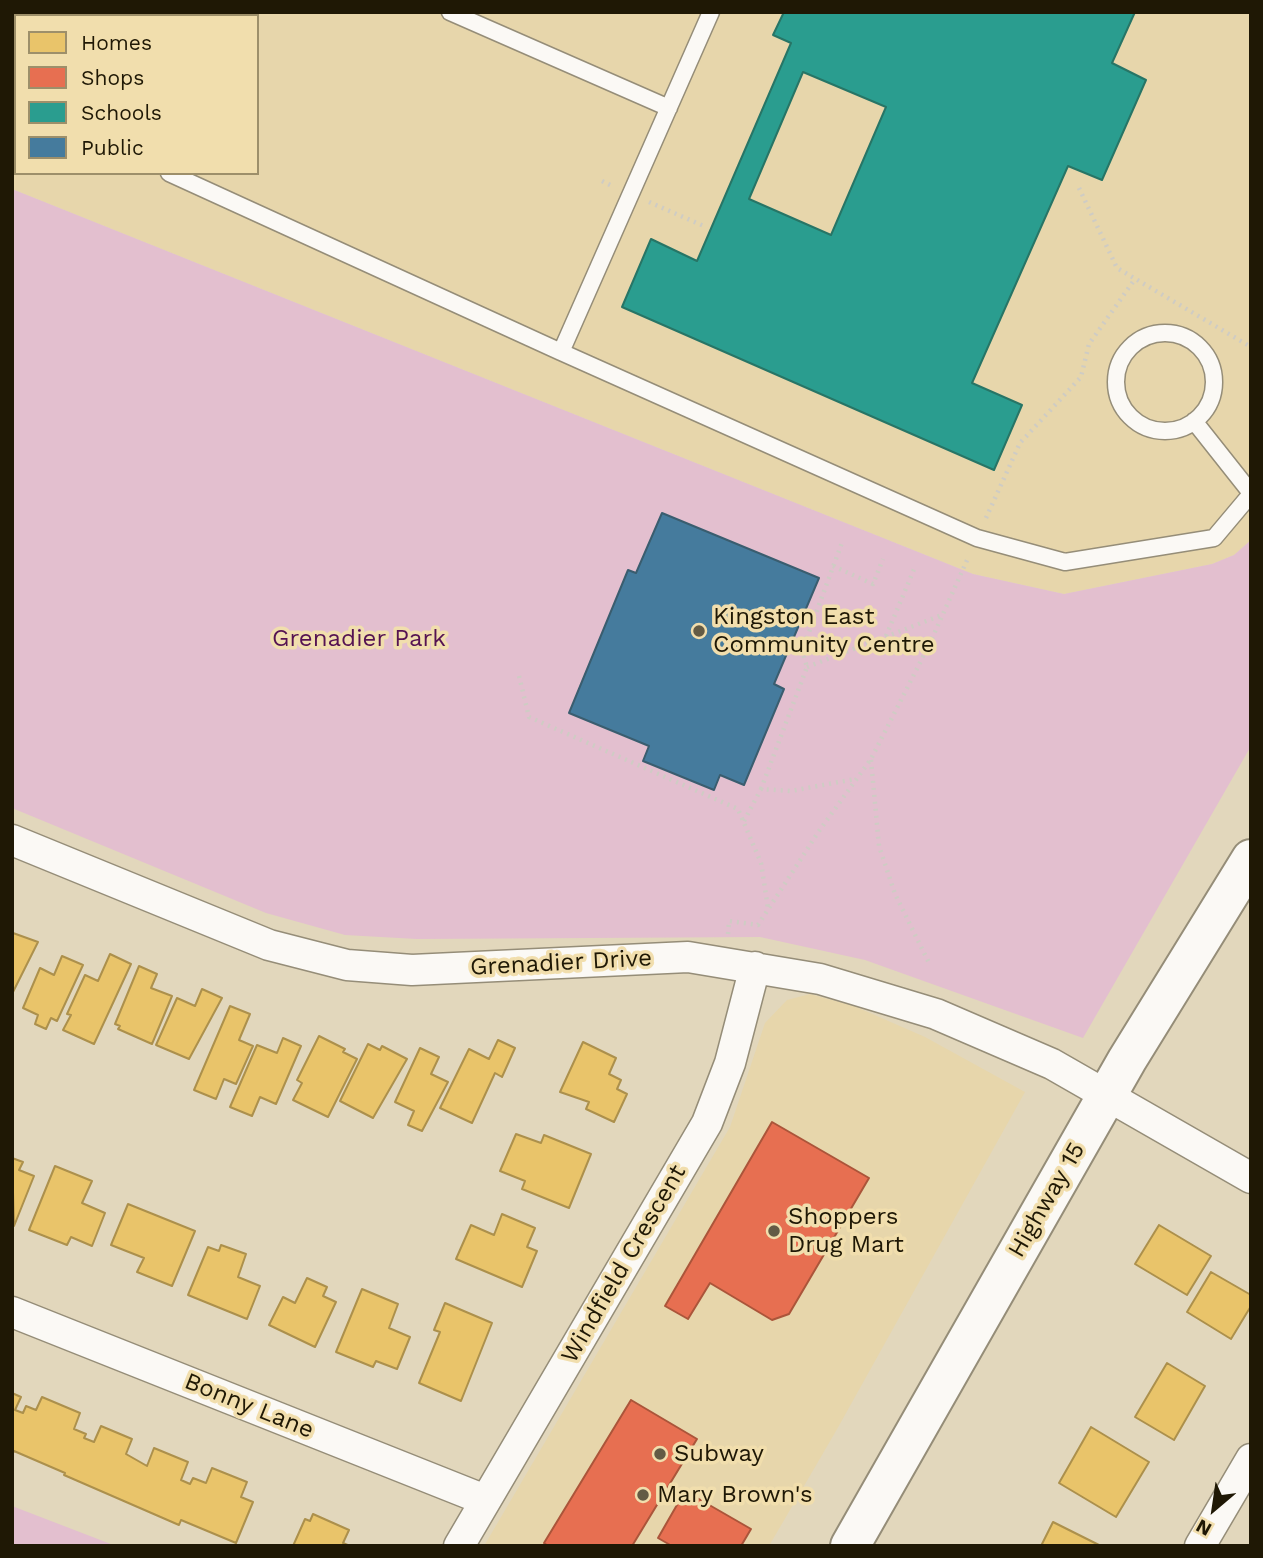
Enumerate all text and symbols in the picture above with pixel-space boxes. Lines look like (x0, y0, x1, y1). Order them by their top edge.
legend (14, 14, 259, 175)
text: Homes (81, 30, 152, 55)
text: Shops (81, 65, 144, 90)
text: Schools (81, 100, 162, 125)
text: Public (81, 135, 144, 160)
place label: Kingston East Community Centre (713, 603, 935, 659)
marker: Kingston East Community Centre (691, 623, 707, 639)
park label: Grenadier Park (272, 625, 446, 653)
street label: Grenadier Drive (469, 944, 653, 982)
street label: Highway 15 (1003, 1137, 1091, 1263)
street label: Windfield Crescent (556, 1160, 692, 1368)
place label: Shoppers Drug Mart (788, 1203, 904, 1259)
marker: Shoppers Drug Mart (766, 1223, 782, 1239)
street label: Bonny Lane (180, 1367, 318, 1445)
place label: Subway (674, 1440, 764, 1468)
marker: Subway (652, 1446, 668, 1462)
north arrow (1179, 1474, 1249, 1544)
place label: Mary Brown's (657, 1481, 813, 1509)
marker: Mary Brown's (635, 1487, 651, 1503)
text: N (1192, 1514, 1215, 1541)

